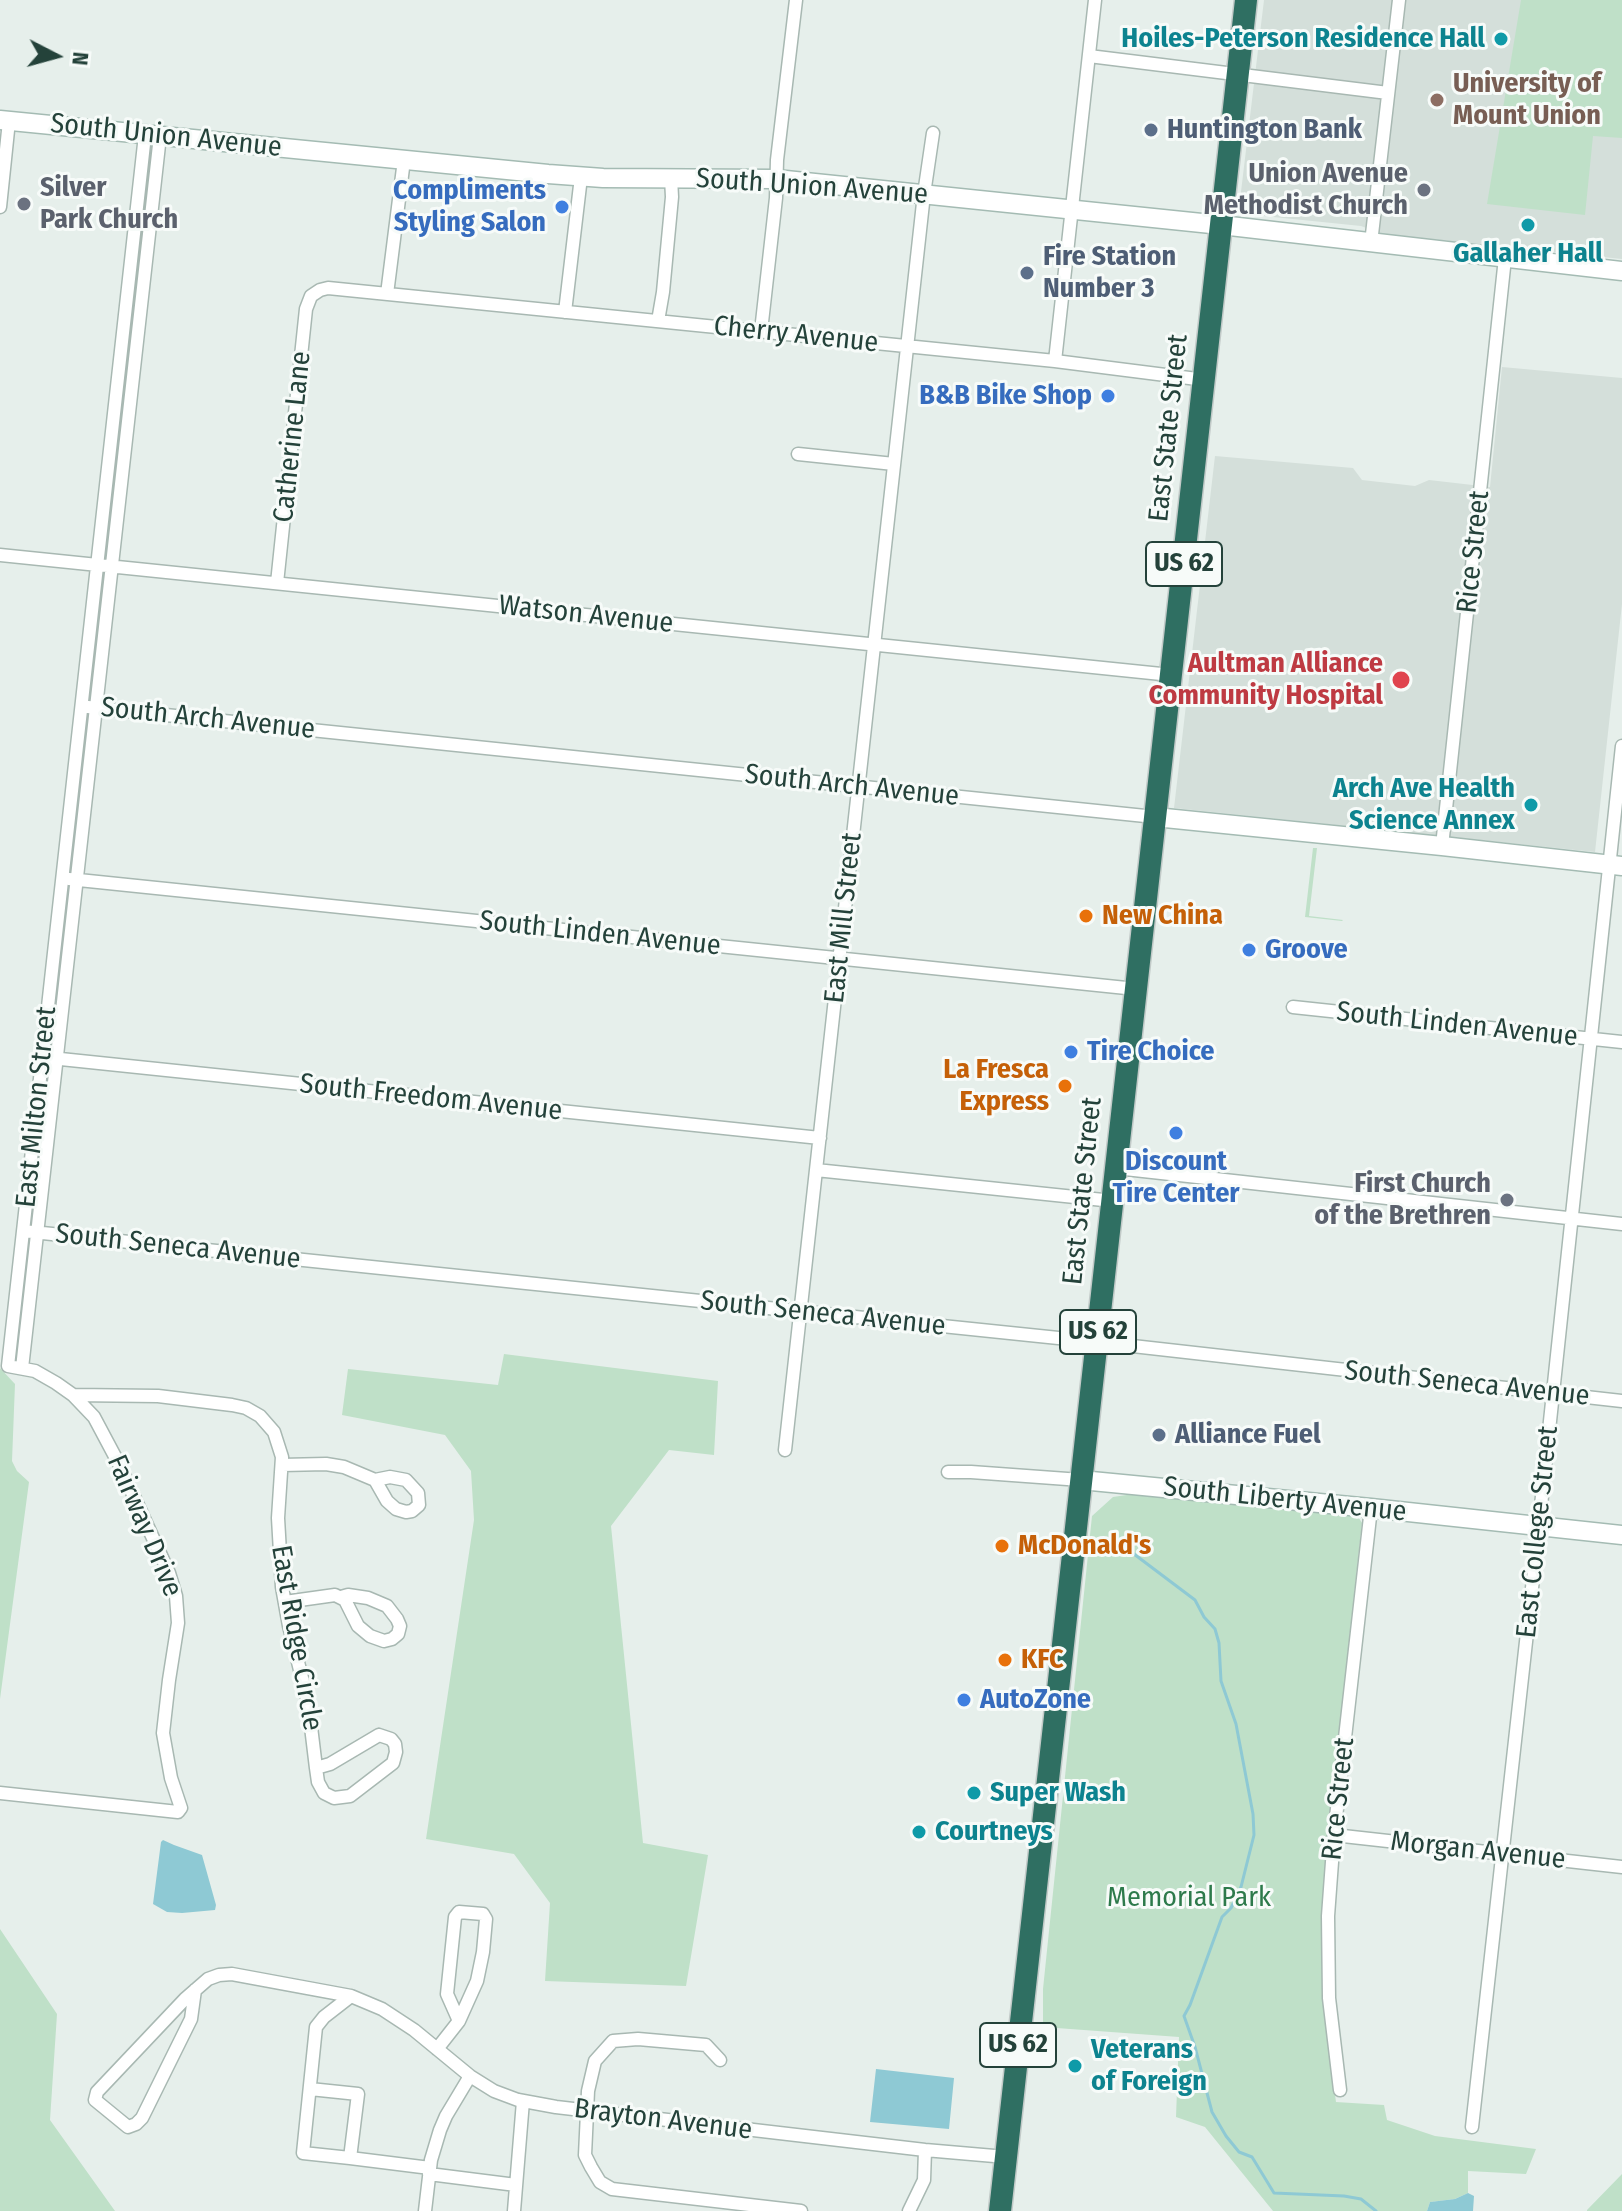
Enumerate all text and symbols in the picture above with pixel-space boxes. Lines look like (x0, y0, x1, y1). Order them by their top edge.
north arrow (16, 16, 96, 96)
place label: Hoiles-Peterson Residence Hall (1121, 22, 1485, 56)
marker: Hoiles-Peterson Residence Hall (1492, 30, 1510, 48)
text: N (66, 51, 94, 67)
place label: University of Mount Union (1453, 67, 1601, 133)
marker: University of Mount Union (1428, 91, 1446, 109)
street label: South Union Avenue (49, 107, 283, 165)
place label: Huntington Bank (1167, 113, 1362, 147)
marker: Huntington Bank (1142, 121, 1160, 139)
place label: Union Avenue Methodist Church (1204, 157, 1408, 223)
street label: South Union Avenue (695, 162, 929, 212)
place label: Silver Park Church (40, 171, 178, 237)
place label: Compliments Styling Salon (393, 174, 546, 240)
marker: Union Avenue Methodist Church (1415, 181, 1433, 199)
marker: Silver Park Church (15, 195, 33, 213)
marker: Compliments Styling Salon (553, 198, 571, 216)
marker: Gallaher Hall (1519, 216, 1537, 234)
place label: Gallaher Hall (1453, 237, 1603, 271)
place label: Fire Station Number 3 (1043, 240, 1176, 306)
marker: Fire Station Number 3 (1018, 264, 1036, 282)
street label: Cherry Avenue (712, 310, 880, 360)
street label: East State Street (1142, 332, 1196, 524)
street label: Catherine Lane (267, 350, 319, 524)
place label: B&B Bike Shop (919, 379, 1092, 413)
marker: B&B Bike Shop (1099, 387, 1117, 405)
street label: Rice Street (1451, 489, 1497, 615)
road number: US 62 (1146, 542, 1222, 586)
street label: Watson Avenue (497, 589, 675, 641)
place label: Aultman Alliance Community Hospital (1148, 647, 1383, 713)
marker: Aultman Alliance Community Hospital (1390, 669, 1412, 691)
street label: South Arch Avenue (99, 691, 317, 747)
street label: South Arch Avenue (743, 758, 961, 814)
place label: Arch Ave Health Science Annex (1333, 772, 1515, 838)
marker: Arch Ave Health Science Annex (1522, 796, 1540, 814)
street label: East Mill Street (818, 831, 870, 1005)
place label: New China (1102, 899, 1223, 933)
street label: South Linden Avenue (478, 905, 722, 963)
marker: New China (1077, 907, 1095, 925)
place label: Groove (1265, 933, 1348, 967)
marker: Groove (1240, 941, 1258, 959)
street label: South Linden Avenue (1335, 996, 1579, 1054)
street label: East Milton Street (10, 1005, 64, 1209)
place label: Tire Choice (1087, 1035, 1215, 1069)
marker: Tire Choice (1062, 1043, 1080, 1061)
place label: La Fresca Express (943, 1053, 1049, 1119)
street label: South Freedom Avenue (298, 1068, 564, 1128)
marker: La Fresca Express (1056, 1077, 1074, 1095)
street label: East State Street (1056, 1095, 1110, 1287)
marker: Discount Tire Center (1167, 1124, 1185, 1142)
place label: Discount Tire Center (1112, 1145, 1240, 1211)
place label: First Church of the Brethren (1314, 1167, 1491, 1233)
marker: First Church of the Brethren (1498, 1191, 1516, 1209)
street label: South Seneca Avenue (54, 1217, 302, 1277)
street label: South Seneca Avenue (699, 1284, 947, 1344)
road number: US 62 (1060, 1310, 1136, 1354)
street label: South Seneca Avenue (1343, 1354, 1591, 1414)
place label: Alliance Fuel (1175, 1418, 1321, 1452)
street label: East College Street (1510, 1424, 1566, 1640)
marker: Alliance Fuel (1150, 1426, 1168, 1444)
street label: Fairway Drive (99, 1450, 189, 1602)
street label: South Liberty Avenue (1162, 1471, 1408, 1529)
place label: McDonald's (1018, 1529, 1151, 1563)
marker: McDonald's (993, 1537, 1011, 1555)
street label: East Ridge Circle (263, 1543, 329, 1733)
place label: KFC (1021, 1643, 1064, 1677)
marker: KFC (996, 1651, 1014, 1669)
place label: AutoZone (980, 1683, 1091, 1717)
marker: AutoZone (955, 1691, 973, 1709)
street label: Rice Street (1316, 1736, 1362, 1862)
place label: Super Wash (990, 1776, 1126, 1810)
marker: Super Wash (965, 1784, 983, 1802)
place label: Courtneys (935, 1815, 1053, 1849)
marker: Courtneys (910, 1823, 928, 1841)
street label: Morgan Avenue (1389, 1825, 1567, 1877)
park label: Memorial Park (1107, 1881, 1271, 1915)
road number: US 62 (980, 2023, 1056, 2067)
place label: Veterans of Foreign (1091, 2033, 1207, 2099)
marker: Veterans of Foreign (1066, 2057, 1084, 2075)
street label: Brayton Avenue (572, 2092, 754, 2148)

